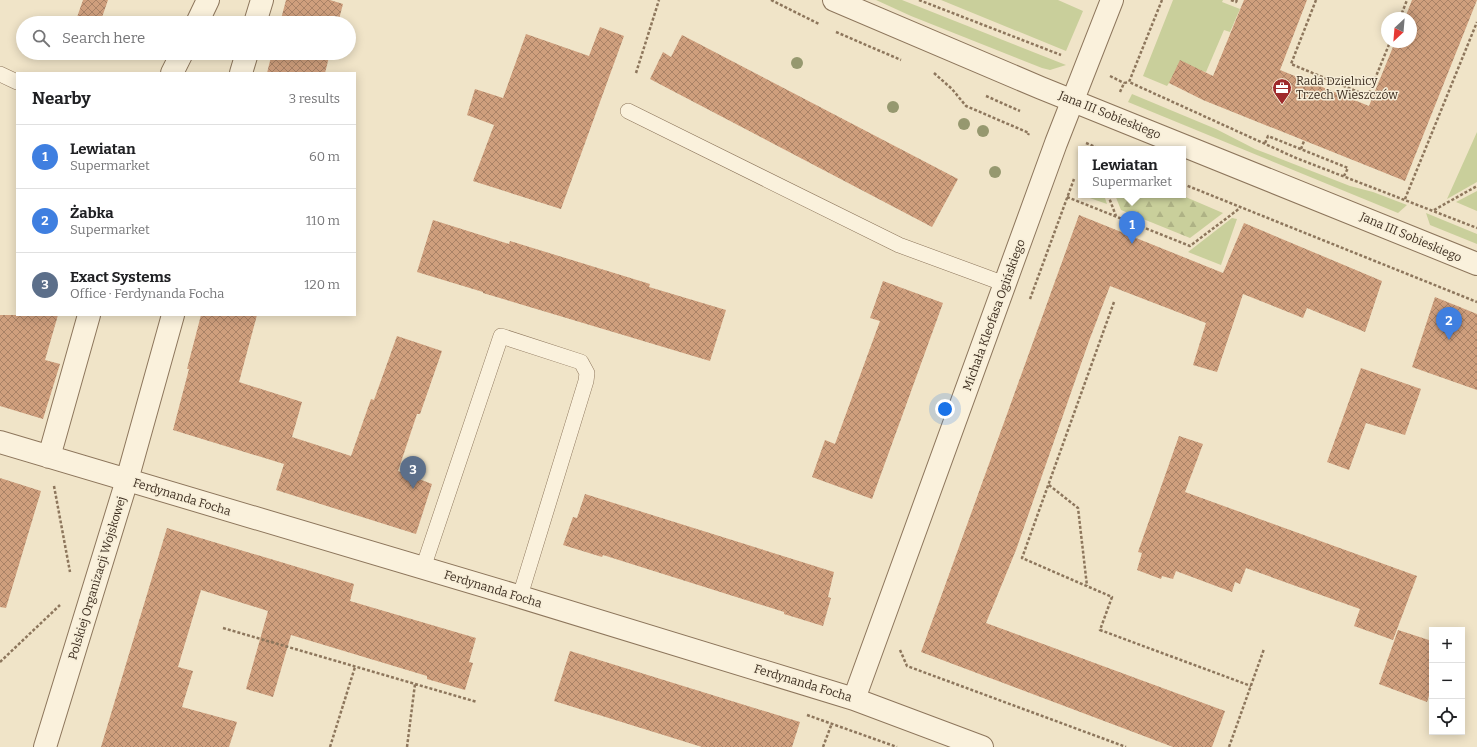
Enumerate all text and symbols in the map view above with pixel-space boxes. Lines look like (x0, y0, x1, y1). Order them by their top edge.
north arrow (1381, 12, 1417, 48)
search box (16, 16, 356, 60)
icon: search (30, 27, 52, 49)
text: Search here (62, 29, 145, 47)
place label: Rada Dzielnicy Trzech Wieszczów (1296, 74, 1398, 102)
office icon: Rada Dzielnicy Trzech Wieszczów (1271, 77, 1293, 105)
text: Nearby (32, 88, 91, 109)
street label: Jana III Sobieskiego (1056, 88, 1163, 142)
text: 3 results (289, 91, 340, 106)
text: Lewiatan (70, 140, 136, 158)
popup (1078, 146, 1186, 198)
text: 1 (42, 149, 48, 164)
text: 60 m (309, 149, 340, 164)
text: Lewiatan (1092, 156, 1158, 174)
text: Supermarket (70, 158, 150, 173)
text: Supermarket (1092, 174, 1172, 189)
text: Żabka (70, 204, 114, 222)
street label: Jana III Sobieskiego (1357, 209, 1464, 265)
pin: 1 (1119, 211, 1145, 244)
text: 2 (41, 213, 49, 228)
text: 110 m (306, 213, 340, 228)
text: Supermarket (70, 222, 150, 237)
street label: Michała Kleofasa Ogińskiego (960, 237, 1028, 393)
text: Exact Systems (70, 268, 171, 286)
text: 3 (41, 277, 49, 292)
text: 120 m (304, 277, 340, 292)
text: Office · Ferdynanda Focha (70, 286, 224, 301)
pin: 2 (1436, 307, 1462, 340)
your location (935, 399, 955, 419)
pin: 3 (400, 456, 426, 489)
street label: Ferdynanda Focha (131, 475, 233, 519)
street label: Polskiej Organizacji Wojskowej (65, 495, 129, 661)
street label: Ferdynanda Focha (442, 567, 544, 611)
map controls (1429, 627, 1465, 735)
button: + (1429, 627, 1465, 663)
street label: Ferdynanda Focha (752, 661, 854, 705)
button: − (1429, 663, 1465, 699)
button: locate (1429, 699, 1465, 735)

